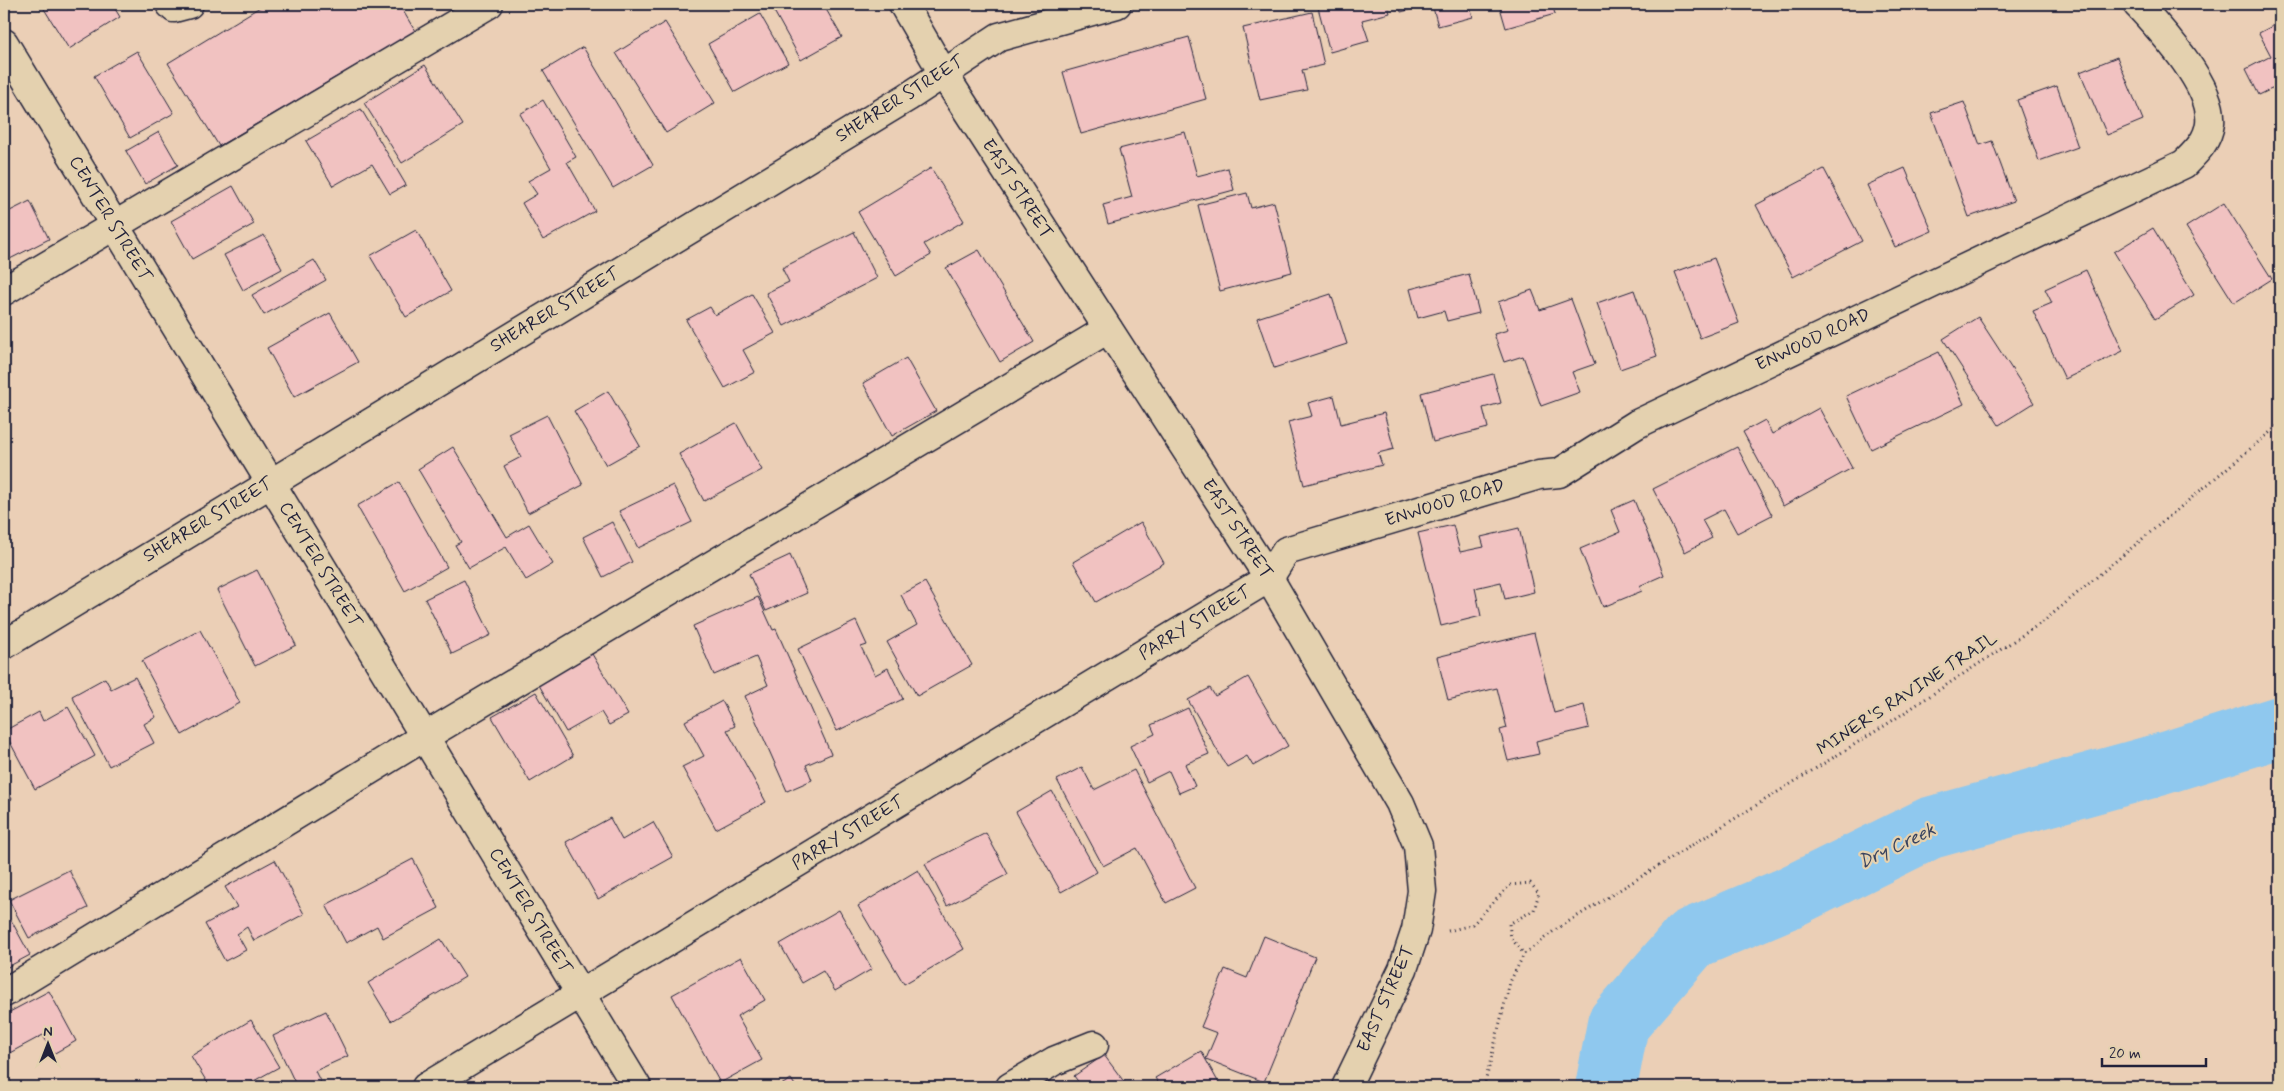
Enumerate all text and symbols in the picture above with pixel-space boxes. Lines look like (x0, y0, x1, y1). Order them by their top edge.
street label: SHEARER STREET (831, 49, 969, 148)
street label: EAST STREET (976, 135, 1058, 244)
street label: CENTER STREET (63, 152, 157, 287)
street label: SHEARER STREET (486, 261, 625, 358)
street label: ENWOOD ROAD (1752, 303, 1874, 377)
street label: SHEARER STREET (139, 471, 278, 568)
street label: ENWOOD ROAD (1382, 473, 1508, 533)
street label: EAST STREET (1196, 475, 1278, 584)
street label: CENTER STREET (273, 498, 367, 633)
street label: PARRY STREET (1134, 580, 1256, 666)
street label: MINER'S RAVINE TRAIL (1812, 627, 2002, 761)
street label: PARRY STREET (787, 790, 909, 876)
water label: Dry Creek (1854, 817, 1940, 875)
street label: CENTER STREET (483, 844, 577, 979)
street label: EAST STREET (1352, 942, 1420, 1056)
north arrow (22, 1018, 72, 1068)
text: N (43, 1023, 53, 1041)
scale bar (2102, 1036, 2205, 1068)
text: 20 m (2109, 1044, 2141, 1064)

